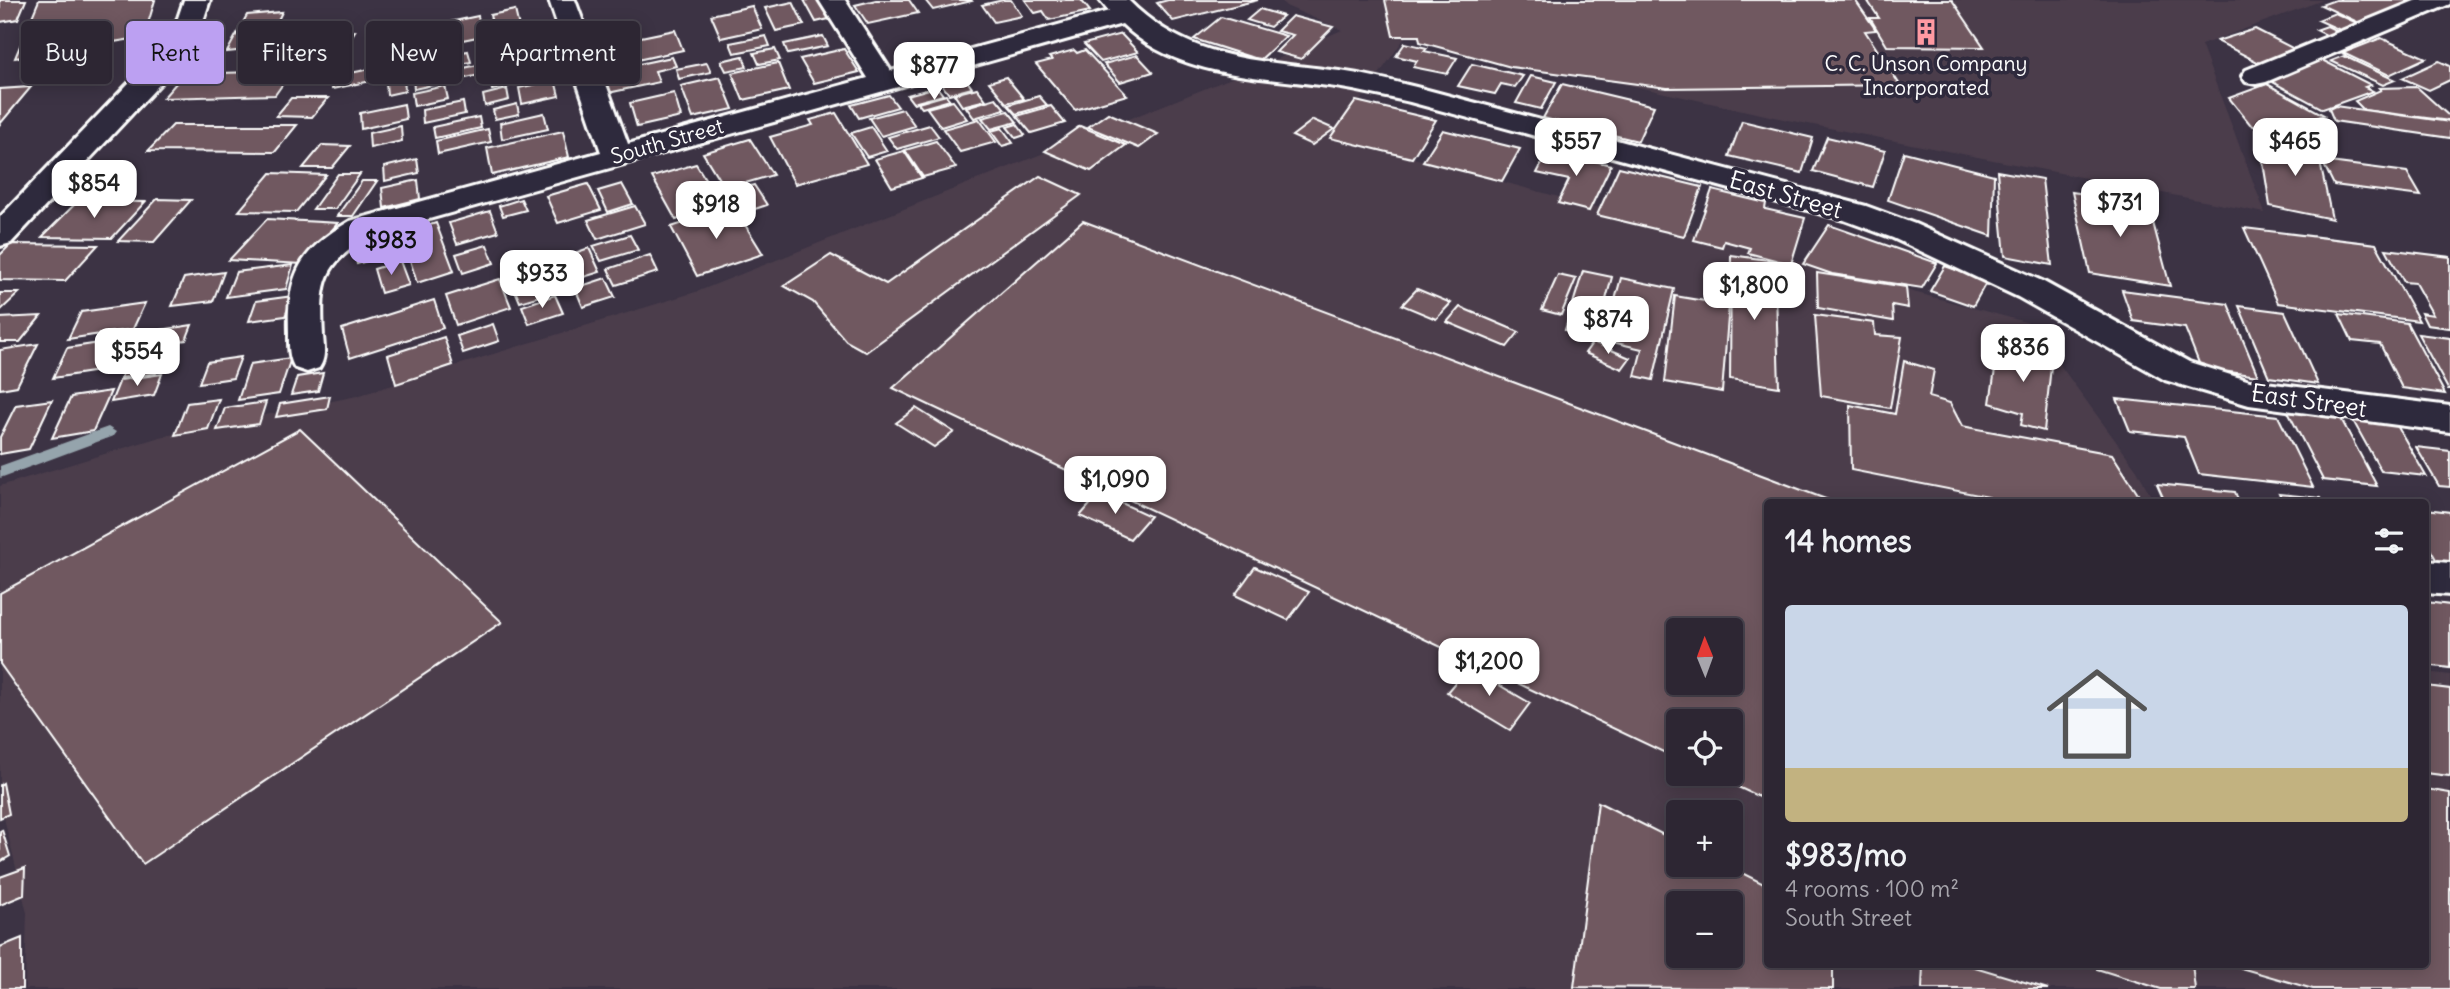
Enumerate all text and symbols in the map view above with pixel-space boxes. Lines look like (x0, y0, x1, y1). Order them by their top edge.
building icon: C. C. Unson Company Incorporated (1911, 17, 1941, 47)
chip: Buy (21, 21, 112, 84)
chip: Rent (126, 21, 224, 84)
chip: Filters (238, 21, 352, 84)
chip: New (366, 21, 462, 84)
chip: Apartment (476, 21, 640, 84)
pin: $877 (893, 42, 975, 102)
text: $877 (910, 50, 958, 79)
place label: C. C. Unson Company Incorporated (1825, 50, 2027, 101)
street label: South Street (608, 112, 726, 170)
pin: $557 (1535, 118, 1617, 178)
pin: $465 (2254, 118, 2336, 178)
text: $557 (1551, 126, 1601, 155)
text: $465 (2269, 126, 2321, 155)
pin: $854 (53, 160, 135, 220)
street label: East Street (1726, 164, 1846, 224)
text: $854 (68, 168, 120, 197)
pin: $731 (2079, 180, 2161, 239)
pin: $918 (675, 182, 757, 241)
text: $731 (2097, 187, 2143, 216)
text: $918 (692, 189, 740, 218)
pin: $983 (350, 218, 432, 277)
text: $983 (365, 225, 417, 254)
pin: $933 (501, 250, 583, 310)
text: $933 (516, 258, 568, 287)
pin: $1,800 (1697, 262, 1811, 322)
text: $1,800 (1719, 270, 1789, 299)
pin: $874 (1567, 296, 1649, 356)
text: $874 (1583, 304, 1633, 333)
pin: $836 (1982, 324, 2064, 384)
pin: $554 (96, 328, 178, 388)
text: $836 (1997, 332, 2049, 361)
text: $554 (111, 336, 163, 365)
street label: East Street (2249, 377, 2369, 423)
pin: $1,090 (1058, 456, 1172, 516)
text: $1,090 (1080, 464, 1150, 493)
text: 14 homes (1785, 522, 1912, 560)
icon: filters (2370, 522, 2408, 560)
north arrow (1666, 618, 1743, 695)
map controls (1666, 618, 1743, 968)
pin: $1,200 (1432, 638, 1546, 698)
text: $1,200 (1454, 646, 1524, 675)
icon: home (2034, 651, 2160, 777)
button: locate (1666, 709, 1743, 786)
button: + (1666, 800, 1743, 877)
text: $983/mo (1785, 836, 1907, 874)
text: 4 rooms · 100 m² (1785, 874, 1959, 903)
button: − (1666, 891, 1743, 968)
text: South Street (1785, 903, 1912, 932)

